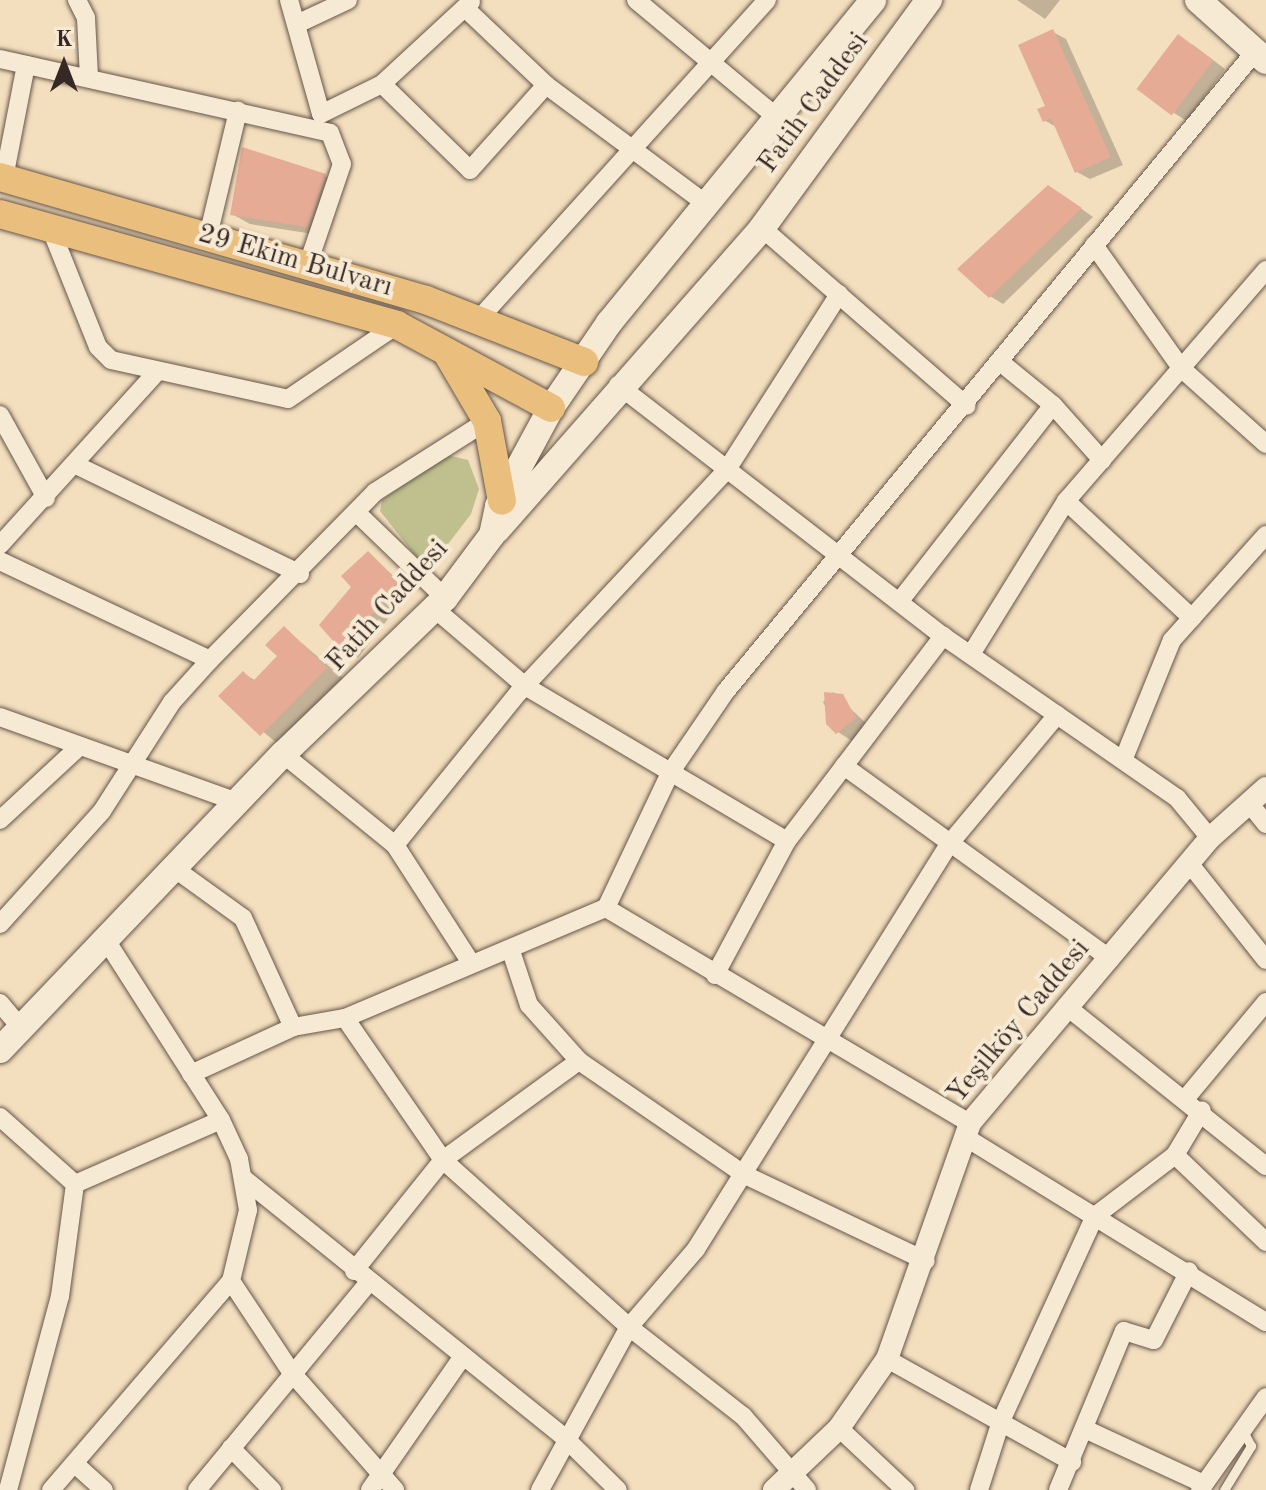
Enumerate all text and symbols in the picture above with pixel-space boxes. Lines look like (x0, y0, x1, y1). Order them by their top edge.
north arrow (24, 24, 104, 104)
street label: Fatih Caddesi (752, 26, 876, 180)
text: K (56, 29, 72, 51)
street label: 29 Ekim Bulvarı (194, 217, 396, 305)
street label: Fatih Caddesi (320, 533, 456, 679)
street label: Yeşilköy Caddesi (941, 933, 1097, 1111)

